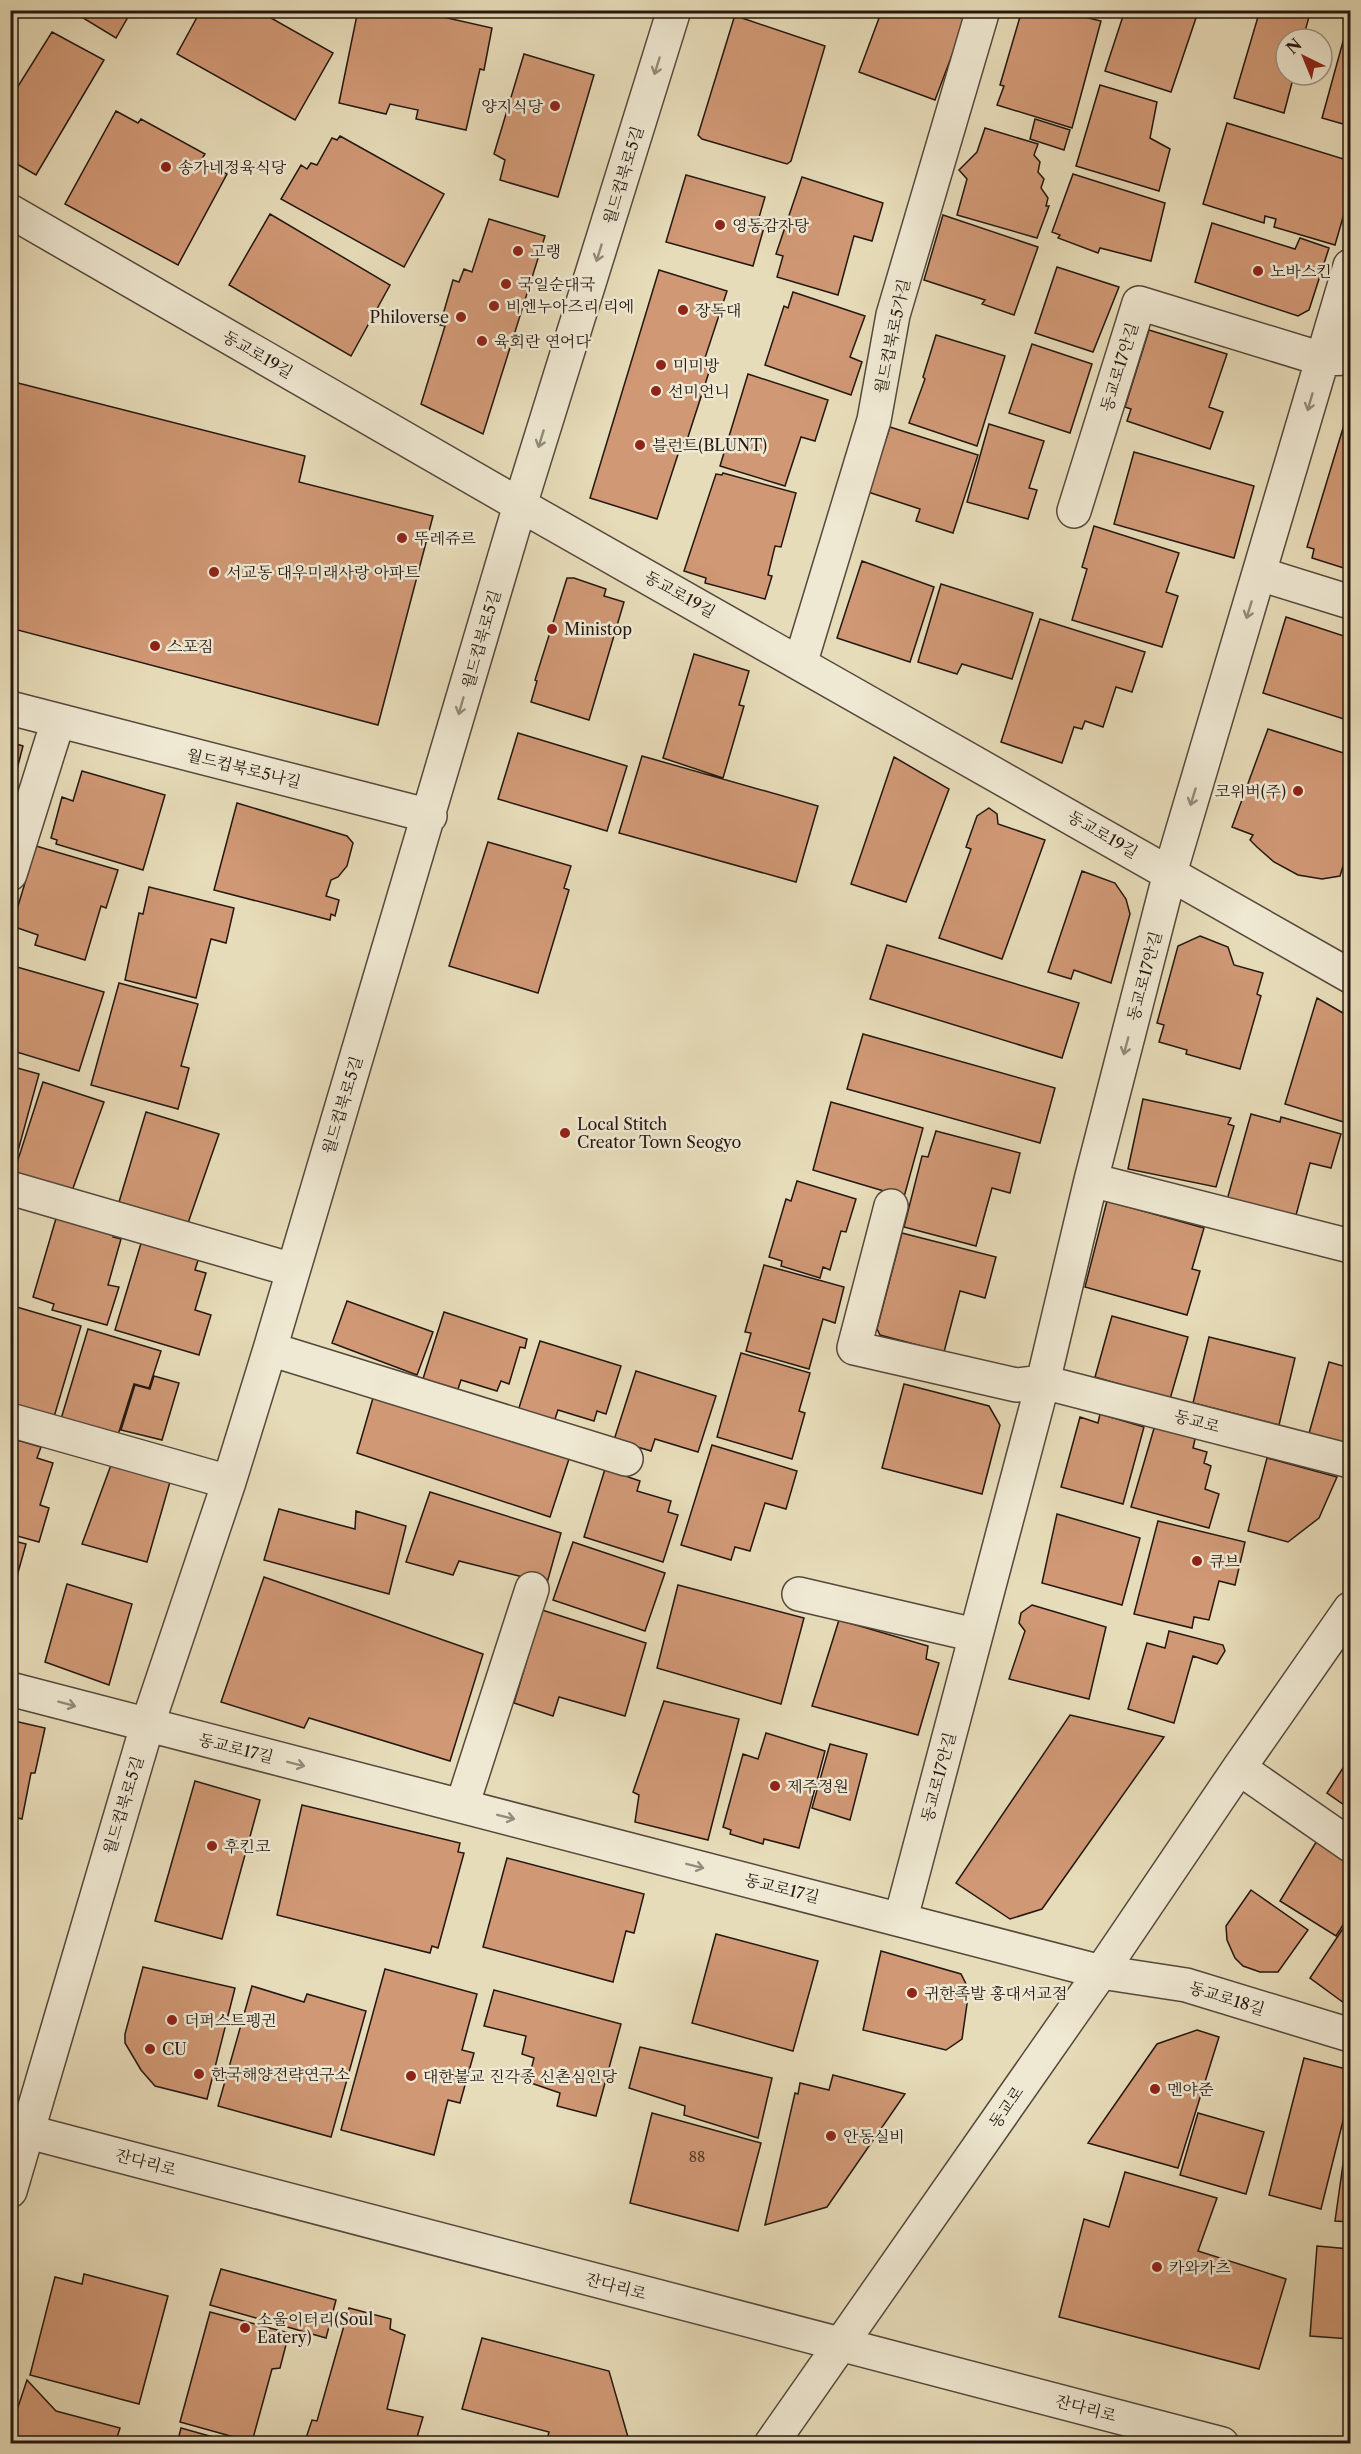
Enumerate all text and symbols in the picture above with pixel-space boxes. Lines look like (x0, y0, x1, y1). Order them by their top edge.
north arrow (1274, 27, 1334, 87)
text: N (1282, 34, 1306, 58)
one-way arrow (650, 56, 661, 75)
place label: 양지식당 (481, 96, 544, 116)
marker: 양지식당 (548, 99, 562, 113)
street label: 월드컵북로5길 (599, 124, 647, 226)
place label: 송가네정육식당 (178, 157, 287, 177)
marker: 송가네정육식당 (159, 160, 173, 174)
place label: 영동감자탕 (732, 215, 810, 235)
marker: 영동감자탕 (713, 218, 727, 232)
place label: 고랭 (530, 241, 561, 261)
one-way arrow (593, 243, 604, 262)
marker: 고랭 (511, 244, 525, 258)
place label: 노바스킨 (1270, 261, 1332, 281)
marker: 노바스킨 (1251, 264, 1265, 278)
place label: 국일순대국 (518, 274, 596, 294)
marker: 국일순대국 (499, 277, 513, 291)
street label: 월드컵북로5가길 (870, 277, 914, 395)
place label: 비엔누아즈리 리에 (506, 296, 634, 316)
marker: 비엔누아즈리 리에 (487, 299, 501, 313)
place label: 장독대 (695, 300, 741, 320)
marker: 장독대 (676, 303, 690, 317)
place label: Philoverse (370, 307, 449, 327)
marker: Philoverse (454, 310, 468, 324)
street label: 동교로17안길 (1096, 320, 1142, 414)
street label: 동교로19길 (219, 326, 297, 382)
place label: 육회란 연어다 (494, 331, 592, 351)
marker: 육회란 연어다 (475, 334, 489, 348)
place label: 미미방 (673, 355, 720, 375)
marker: 미미방 (654, 358, 668, 372)
place label: 선미언니 (668, 381, 730, 401)
marker: 선미언니 (649, 384, 663, 398)
one-way arrow (1304, 393, 1315, 412)
one-way arrow (535, 429, 546, 448)
place label: 블런트(BLUNT) (652, 435, 767, 455)
marker: 블런트(BLUNT) (633, 438, 647, 452)
place label: 뚜레쥬르 (414, 528, 476, 548)
marker: 뚜레쥬르 (395, 531, 409, 545)
place label: 서교동 대우미래사랑 아파트 (226, 562, 421, 582)
marker: 서교동 대우미래사랑 아파트 (207, 565, 221, 579)
street label: 동교로19길 (641, 566, 719, 622)
street label: 월드컵북로5길 (457, 587, 505, 691)
one-way arrow (1243, 600, 1254, 619)
place label: Ministop (564, 619, 632, 639)
marker: Ministop (545, 622, 559, 636)
place label: 스포짐 (167, 636, 213, 656)
marker: 스포짐 (148, 639, 162, 653)
one-way arrow (455, 696, 466, 715)
street label: 월드컵북로5나길 (185, 744, 303, 792)
place label: 코위버(주) (1214, 781, 1286, 801)
marker: 코위버(주) (1291, 784, 1305, 798)
one-way arrow (1187, 787, 1198, 806)
street label: 동교로19길 (1064, 806, 1142, 862)
street label: 동교로17안길 (1122, 929, 1166, 1023)
one-way arrow (1119, 1036, 1131, 1055)
street label: 월드컵북로5길 (318, 1054, 366, 1156)
place label: Local Stitch Creator Town Seogyo (577, 1114, 742, 1152)
marker: Local Stitch Creator Town Seogyo (558, 1126, 572, 1140)
street label: 동교로 (1172, 1405, 1223, 1437)
place label: 큐브 (1209, 1551, 1240, 1571)
marker: 큐브 (1190, 1554, 1204, 1568)
one-way arrow (57, 1699, 76, 1711)
street label: 동교로17길 (196, 1729, 276, 1767)
street label: 동교로17안길 (916, 1730, 960, 1824)
street label: 월드컵북로5길 (99, 1754, 147, 1856)
one-way arrow (287, 1758, 306, 1770)
place label: 제주정원 (787, 1776, 849, 1796)
marker: 제주정원 (768, 1779, 782, 1793)
one-way arrow (496, 1812, 515, 1824)
place label: 후킨코 (224, 1836, 271, 1856)
marker: 후킨코 (205, 1839, 219, 1853)
one-way arrow (685, 1860, 704, 1872)
street label: 동교로17길 (742, 1869, 822, 1907)
street label: 동교로18길 (1187, 1977, 1267, 2019)
place label: 귀한족발 홍대서교점 (924, 1983, 1067, 2003)
marker: 귀한족발 홍대서교점 (905, 1986, 919, 2000)
place label: 더퍼스트펭귄 (184, 2010, 277, 2030)
marker: 더퍼스트펭귄 (165, 2013, 179, 2027)
place label: CU (162, 2039, 187, 2059)
marker: CU (143, 2042, 157, 2056)
place label: 한국해양전략연구소 (211, 2064, 350, 2084)
place label: 대한불교 진각종 신촌심인당 (423, 2066, 618, 2086)
marker: 한국해양전략연구소 (192, 2067, 206, 2081)
marker: 대한불교 진각종 신촌심인당 (404, 2069, 418, 2083)
place label: 멘야준 (1167, 2079, 1214, 2099)
street label: 동교로 (985, 2082, 1028, 2132)
marker: 멘야준 (1148, 2082, 1162, 2096)
place label: 안동실비 (843, 2126, 905, 2146)
marker: 안동실비 (824, 2129, 838, 2143)
street label: 잔다리로 (114, 2144, 179, 2180)
house number: 88 (689, 2148, 705, 2166)
place label: 카와카츠 (1169, 2257, 1231, 2277)
marker: 카와카츠 (1150, 2260, 1164, 2274)
street label: 잔다리로 (584, 2268, 649, 2304)
place label: 소울이터리(Soul Eatery) (257, 2309, 373, 2347)
marker: 소울이터리(Soul Eatery) (238, 2321, 252, 2335)
street label: 잔다리로 (1054, 2390, 1119, 2426)

